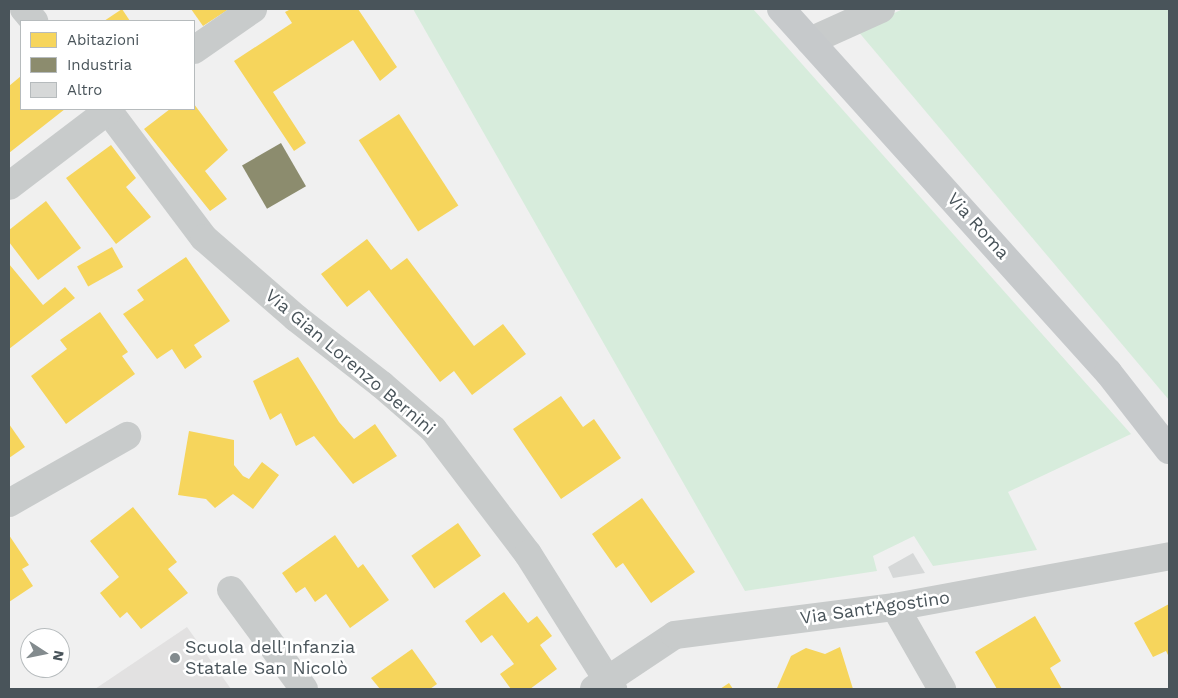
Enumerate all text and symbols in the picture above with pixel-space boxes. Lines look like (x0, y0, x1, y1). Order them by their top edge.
legend (20, 20, 195, 110)
text: Abitazioni (67, 31, 139, 49)
text: Industria (67, 56, 132, 74)
text: Altro (67, 81, 102, 99)
street label: Via Roma (942, 188, 1014, 264)
street label: Via Gian Lorenzo Bernini (260, 284, 440, 440)
street label: Via Sant'Agostino (799, 587, 951, 629)
north arrow (20, 628, 70, 678)
place label: Scuola dell'Infanzia Statale San Nicolò (185, 637, 356, 680)
text: N (50, 649, 68, 662)
marker: Scuola dell'Infanzia Statale San Nicolò (169, 652, 181, 664)

